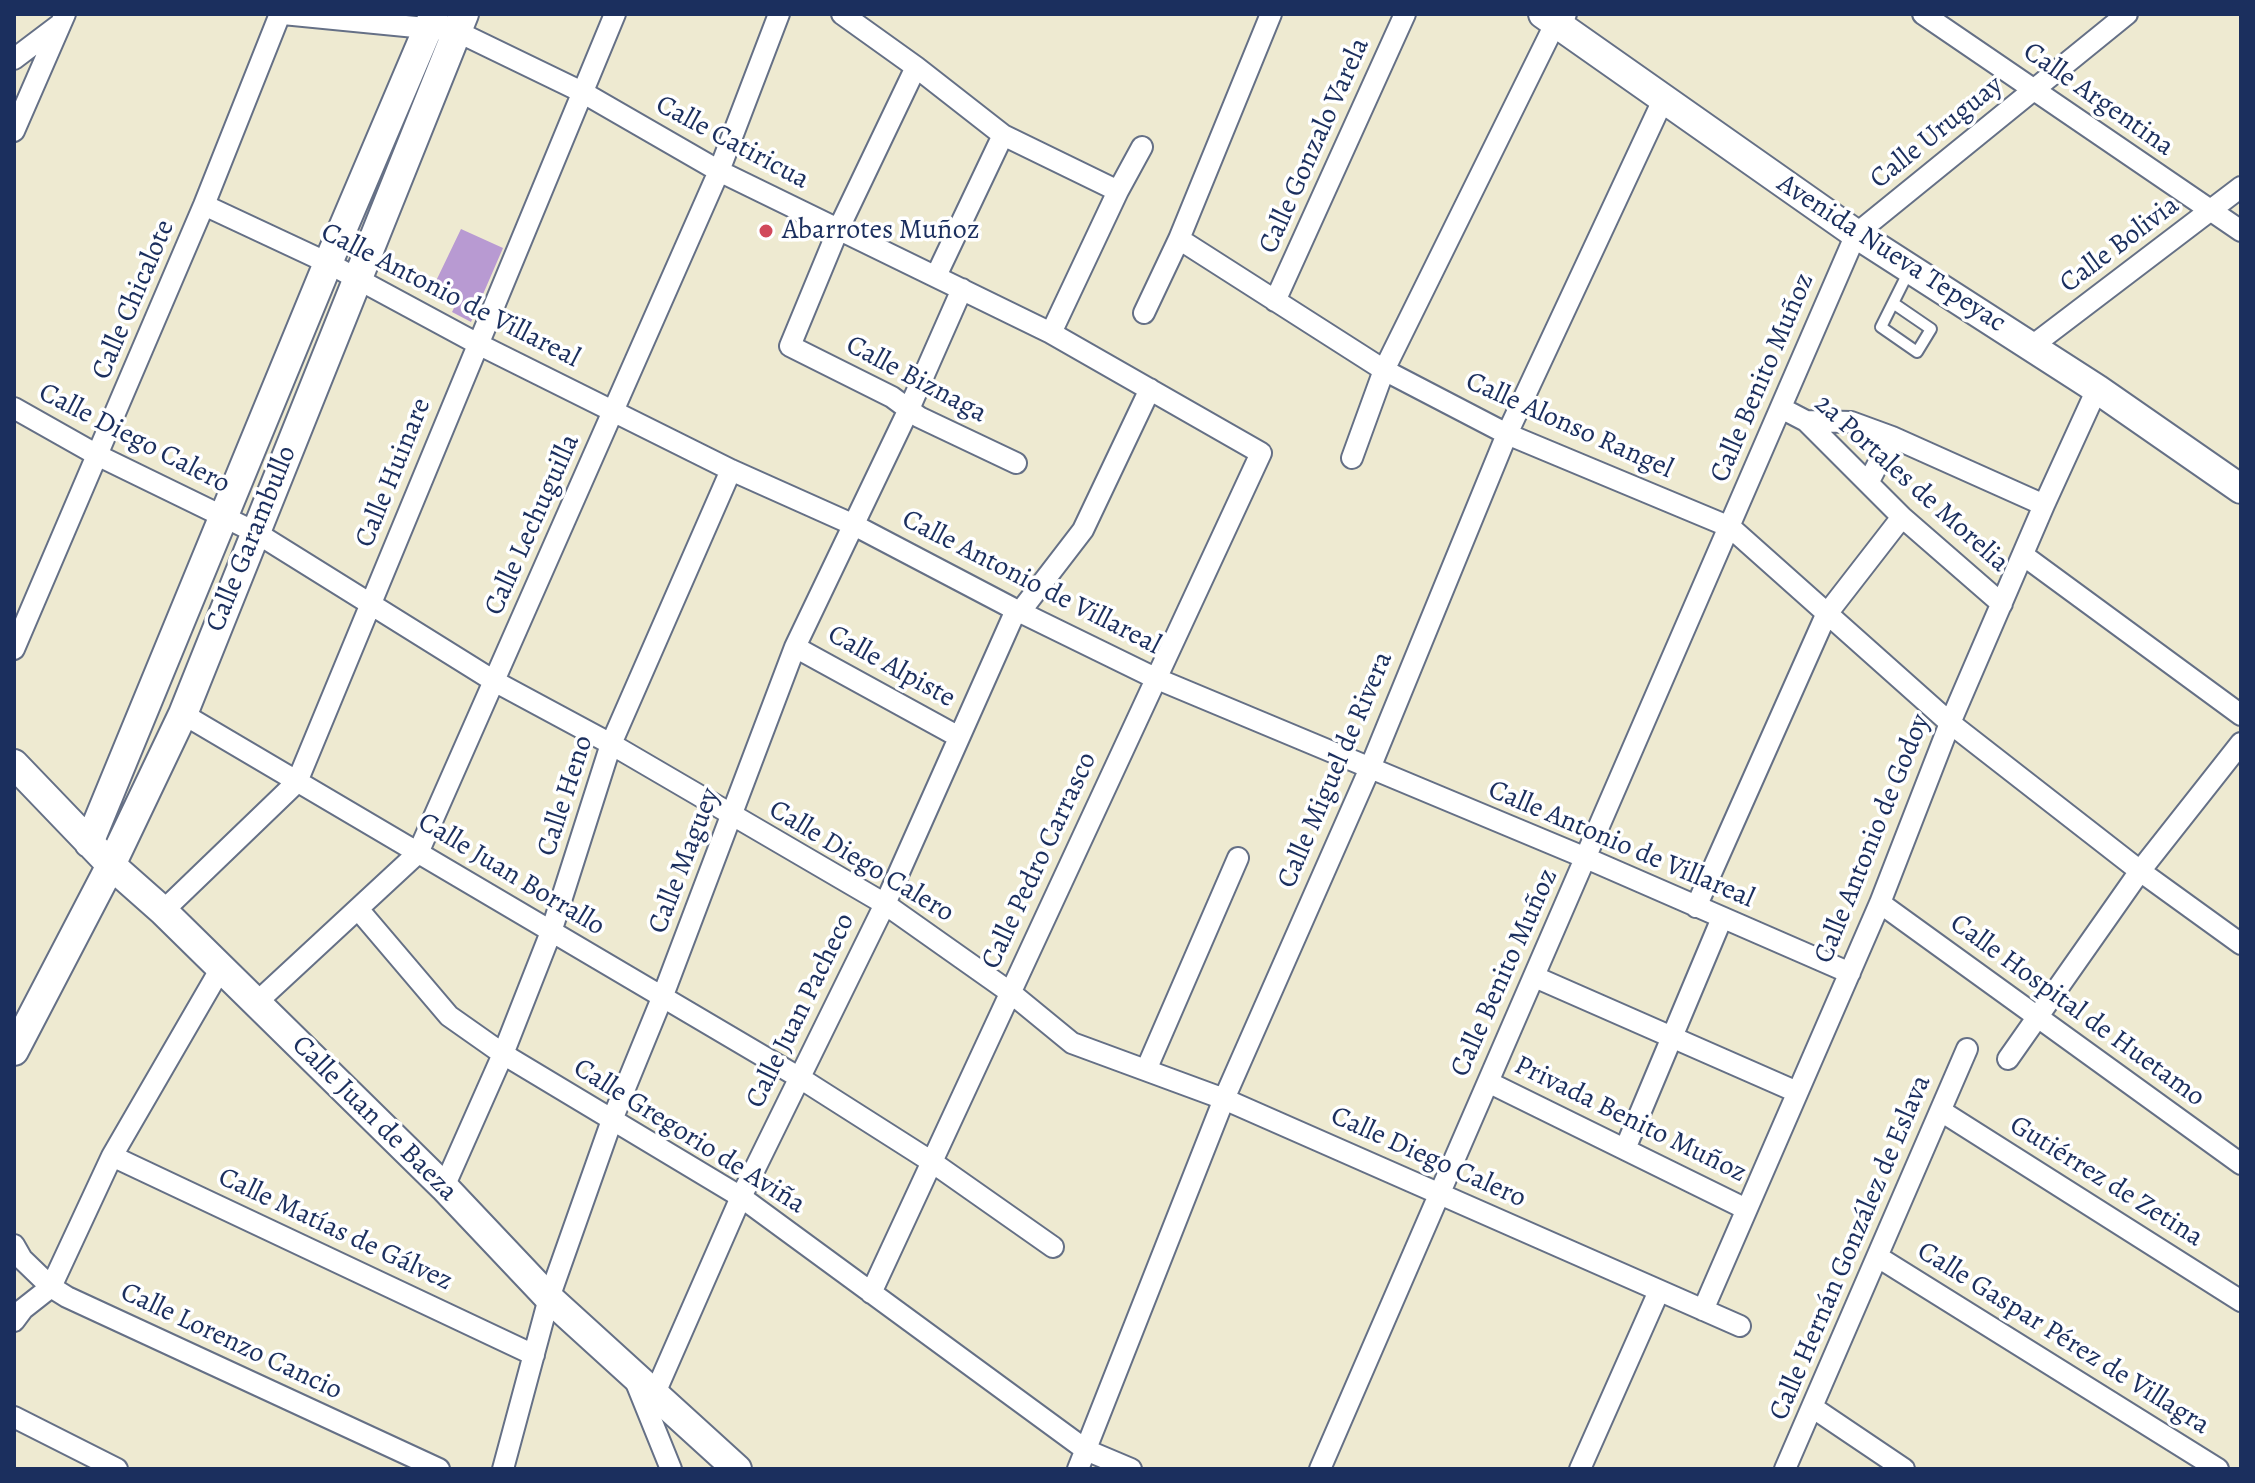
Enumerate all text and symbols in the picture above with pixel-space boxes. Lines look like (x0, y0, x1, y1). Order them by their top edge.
street label: Calle Gonzalo Varela (1252, 33, 1378, 259)
street label: Calle Argentina (2016, 36, 2180, 164)
street label: Calle Uruguay (1864, 69, 2010, 197)
street label: Calle Catiricua (650, 89, 814, 197)
street label: Avenida Nueva Tepeyac (1770, 167, 2012, 341)
street label: Calle Bolivia (2054, 189, 2186, 301)
place label: Abarrotes Muñoz (782, 214, 980, 248)
street label: Calle Chicalote (85, 215, 183, 385)
street label: Calle Antonio de Villareal (315, 216, 585, 376)
marker: Abarrotes Muñoz (757, 222, 775, 240)
street label: Calle Benito Muñoz (1704, 268, 1822, 488)
street label: Calle Biznaga (840, 329, 992, 431)
street label: Calle Alonso Rangel (1460, 365, 1678, 487)
street label: Calle Diego Calero (33, 376, 235, 502)
street label: 2a Portales de Morelia (1807, 388, 2015, 580)
street label: Calle Huinare (349, 394, 439, 552)
street label: Calle Lechuguilla (478, 429, 588, 621)
street label: Calle Garambullo (199, 441, 305, 637)
street label: Calle Antonio de Villareal (896, 503, 1166, 663)
street label: Calle Alpiste (821, 618, 961, 716)
street label: Calle Miguel de Rivera (1271, 647, 1401, 893)
street label: Calle Antonio de Godoy (1808, 710, 1938, 968)
street label: Calle Heno (531, 732, 601, 860)
street label: Calle Pedro Carrasco (975, 747, 1105, 975)
street label: Calle Antonio de Villareal (1483, 774, 1759, 916)
street label: Calle Maguey (642, 784, 728, 938)
street label: Calle Diego Calero (762, 794, 960, 930)
street label: Calle Juan Borrallo (412, 806, 610, 944)
street label: Calle Benito Muñoz (1444, 864, 1566, 1082)
street label: Calle Hospital de Huetamo (1943, 907, 2211, 1115)
street label: Calle Juan Pacheco (739, 908, 863, 1114)
street label: Calle Juan de Baeza (284, 1029, 464, 1209)
street label: Privada Benito Muñoz (1508, 1049, 1752, 1191)
street label: Calle Gregorio de Aviña (567, 1052, 811, 1222)
street label: Calle Hernán González de Eslava (1763, 1070, 1939, 1426)
street label: Calle Diego Calero (1325, 1100, 1531, 1216)
street label: Gutiérrez de Zetina (2003, 1109, 2209, 1255)
street label: Calle Matías de Gálvez (213, 1161, 457, 1299)
street label: Calle Gaspar Pérez de Villagra (1911, 1235, 2215, 1443)
street label: Calle Lorenzo Cancio (115, 1276, 347, 1408)

